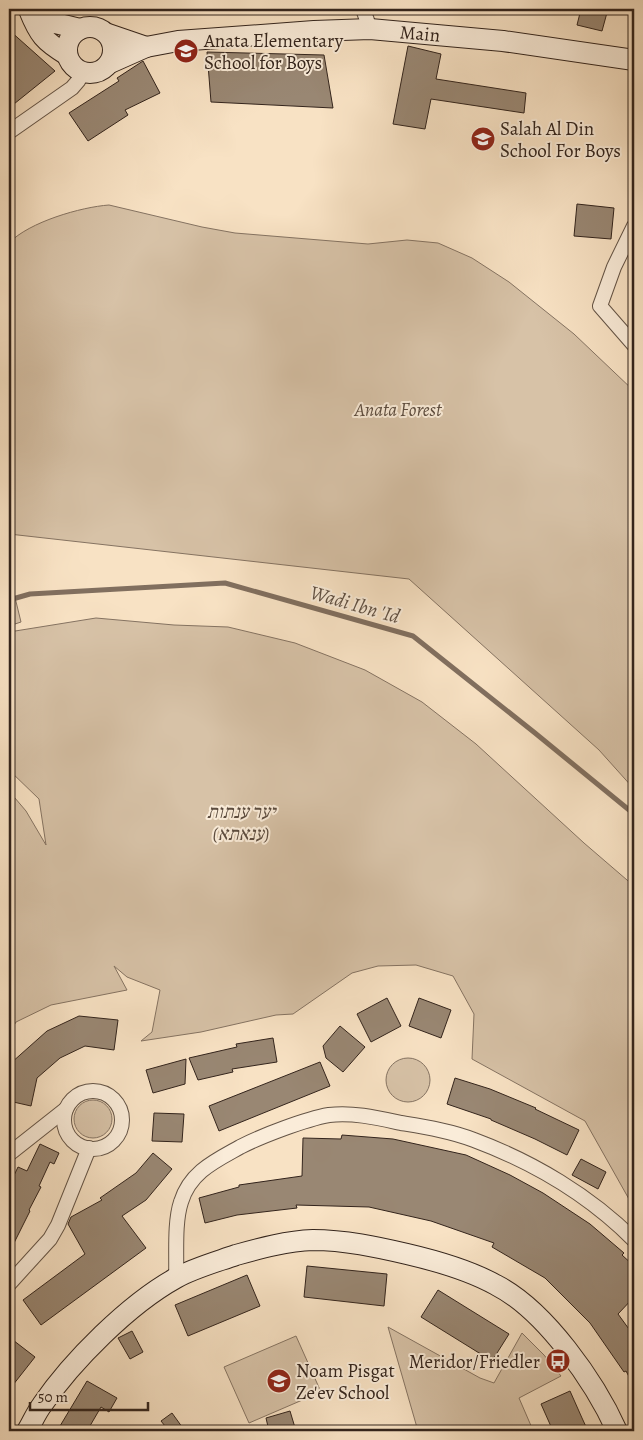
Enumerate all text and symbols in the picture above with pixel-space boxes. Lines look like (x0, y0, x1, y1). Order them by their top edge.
street label: Main (399, 19, 441, 49)
place label: Anata Elementary School for Boys (203, 28, 344, 76)
school or university icon: Anata Elementary School for Boys (173, 38, 199, 64)
place label: Salah Al Din School For Boys (500, 116, 621, 164)
school or university icon: Salah Al Din School For Boys (470, 126, 496, 152)
park label: Anata Forest (354, 397, 443, 423)
water label: Wadi Ibn 'Id (307, 579, 404, 630)
park label: יער ענתות (ענאתא) (207, 799, 277, 847)
bus stop icon: Meridor/Friedler (545, 1348, 571, 1374)
place label: Meridor/Friedler (409, 1349, 540, 1375)
place label: Noam Pisgat Ze'ev School (296, 1358, 395, 1406)
school or university icon: Noam Pisgat Ze'ev School (266, 1368, 292, 1394)
scale bar (30, 1380, 148, 1412)
text: 50 m (38, 1387, 68, 1407)

